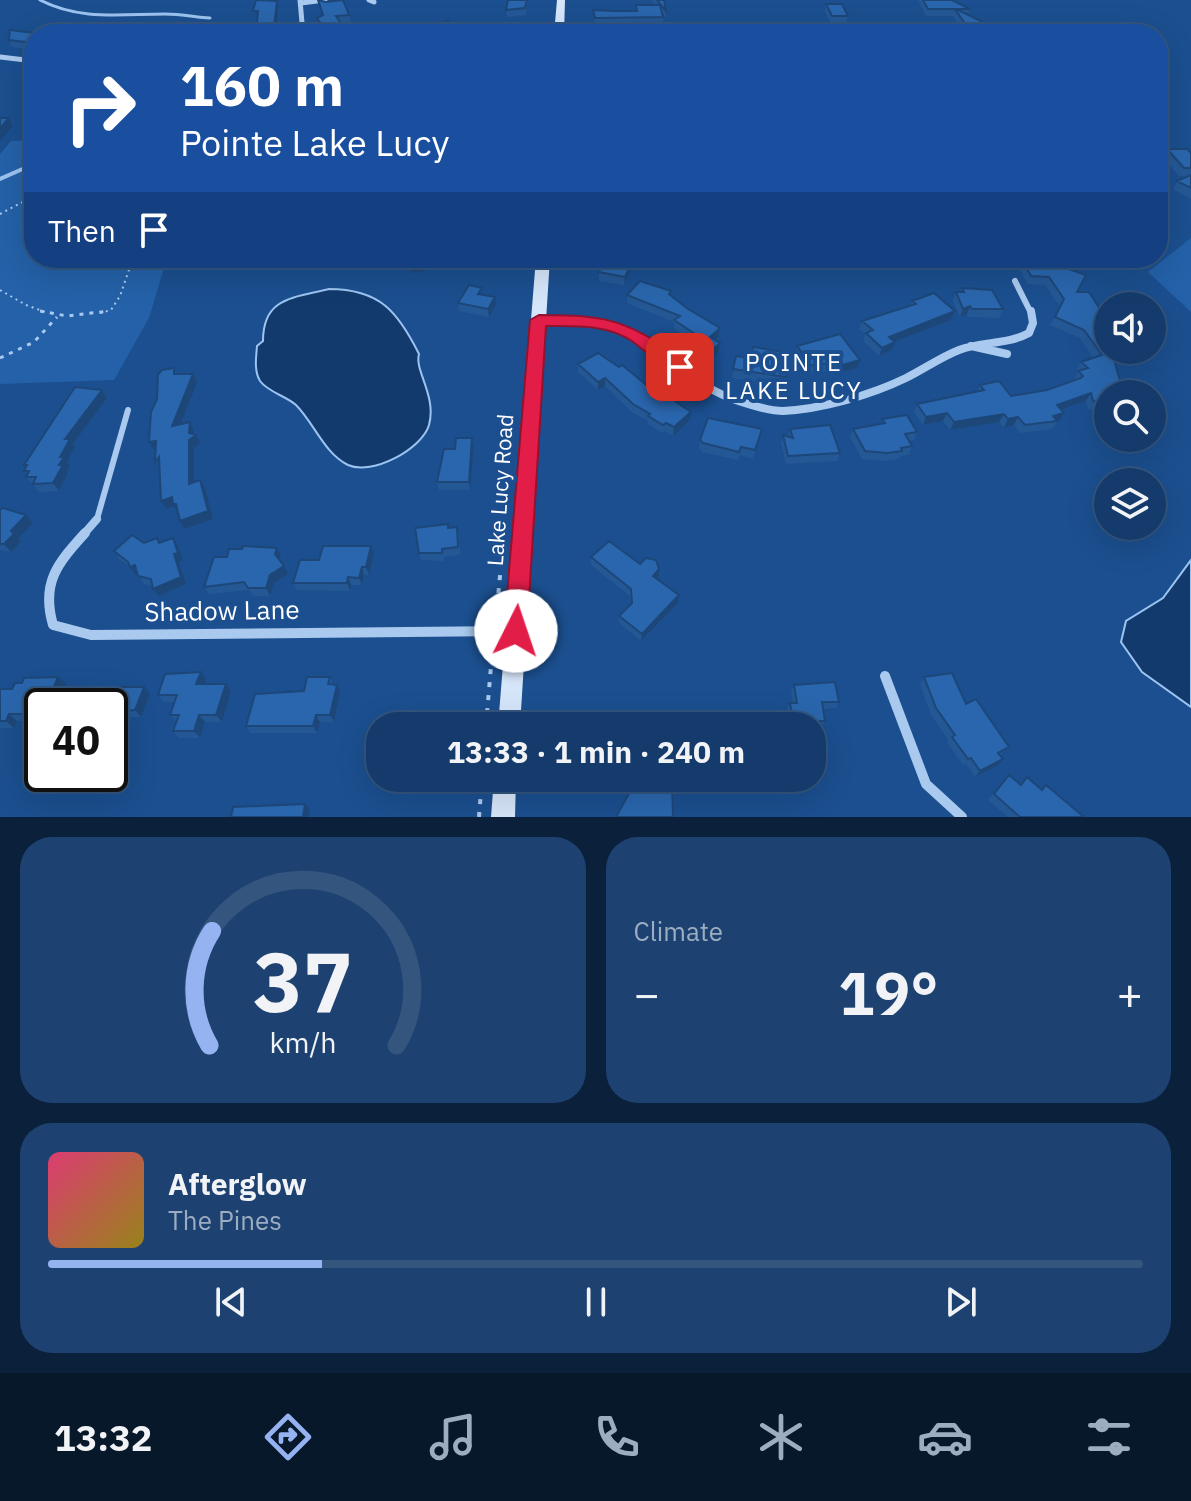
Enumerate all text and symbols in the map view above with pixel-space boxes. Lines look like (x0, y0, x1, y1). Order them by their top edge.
text: 160 m (180, 49, 344, 121)
icon: right (48, 56, 152, 160)
text: Pointe Lake Lucy (180, 119, 450, 166)
icon: arrive (132, 208, 176, 252)
text: Then (48, 211, 116, 250)
map controls (1094, 292, 1166, 540)
button: sound (1094, 292, 1166, 364)
pin (646, 333, 714, 401)
icon: arrive (658, 345, 702, 389)
district label: POINTE LAKE LUCY (725, 346, 863, 406)
button: search (1094, 380, 1166, 452)
street label: Lake Lucy Road (480, 413, 519, 567)
button: layers (1094, 468, 1166, 540)
position arrow (474, 589, 558, 673)
street label: Shadow Lane (144, 592, 300, 628)
speed limit sign: 40 (24, 688, 128, 792)
text: 13:33 · 1 min · 240 m (447, 732, 745, 771)
text: Climate (634, 914, 723, 948)
text: 37 (253, 927, 353, 1035)
text: 19° (838, 953, 938, 1032)
text: − (634, 965, 660, 1022)
text: + (1117, 965, 1143, 1022)
text: km/h (269, 1024, 336, 1061)
text: Afterglow (168, 1164, 307, 1203)
text: The Pines (168, 1203, 282, 1237)
icon: previous (209, 1280, 253, 1324)
icon: pause (574, 1280, 618, 1324)
icon: next (939, 1280, 983, 1324)
icon: directions (260, 1409, 316, 1465)
icon: music (425, 1409, 481, 1465)
icon: phone (589, 1409, 645, 1465)
icon: climate (753, 1409, 809, 1465)
icon: car (917, 1409, 973, 1465)
icon: filters (1081, 1409, 1137, 1465)
text: 13:32 (54, 1414, 152, 1461)

